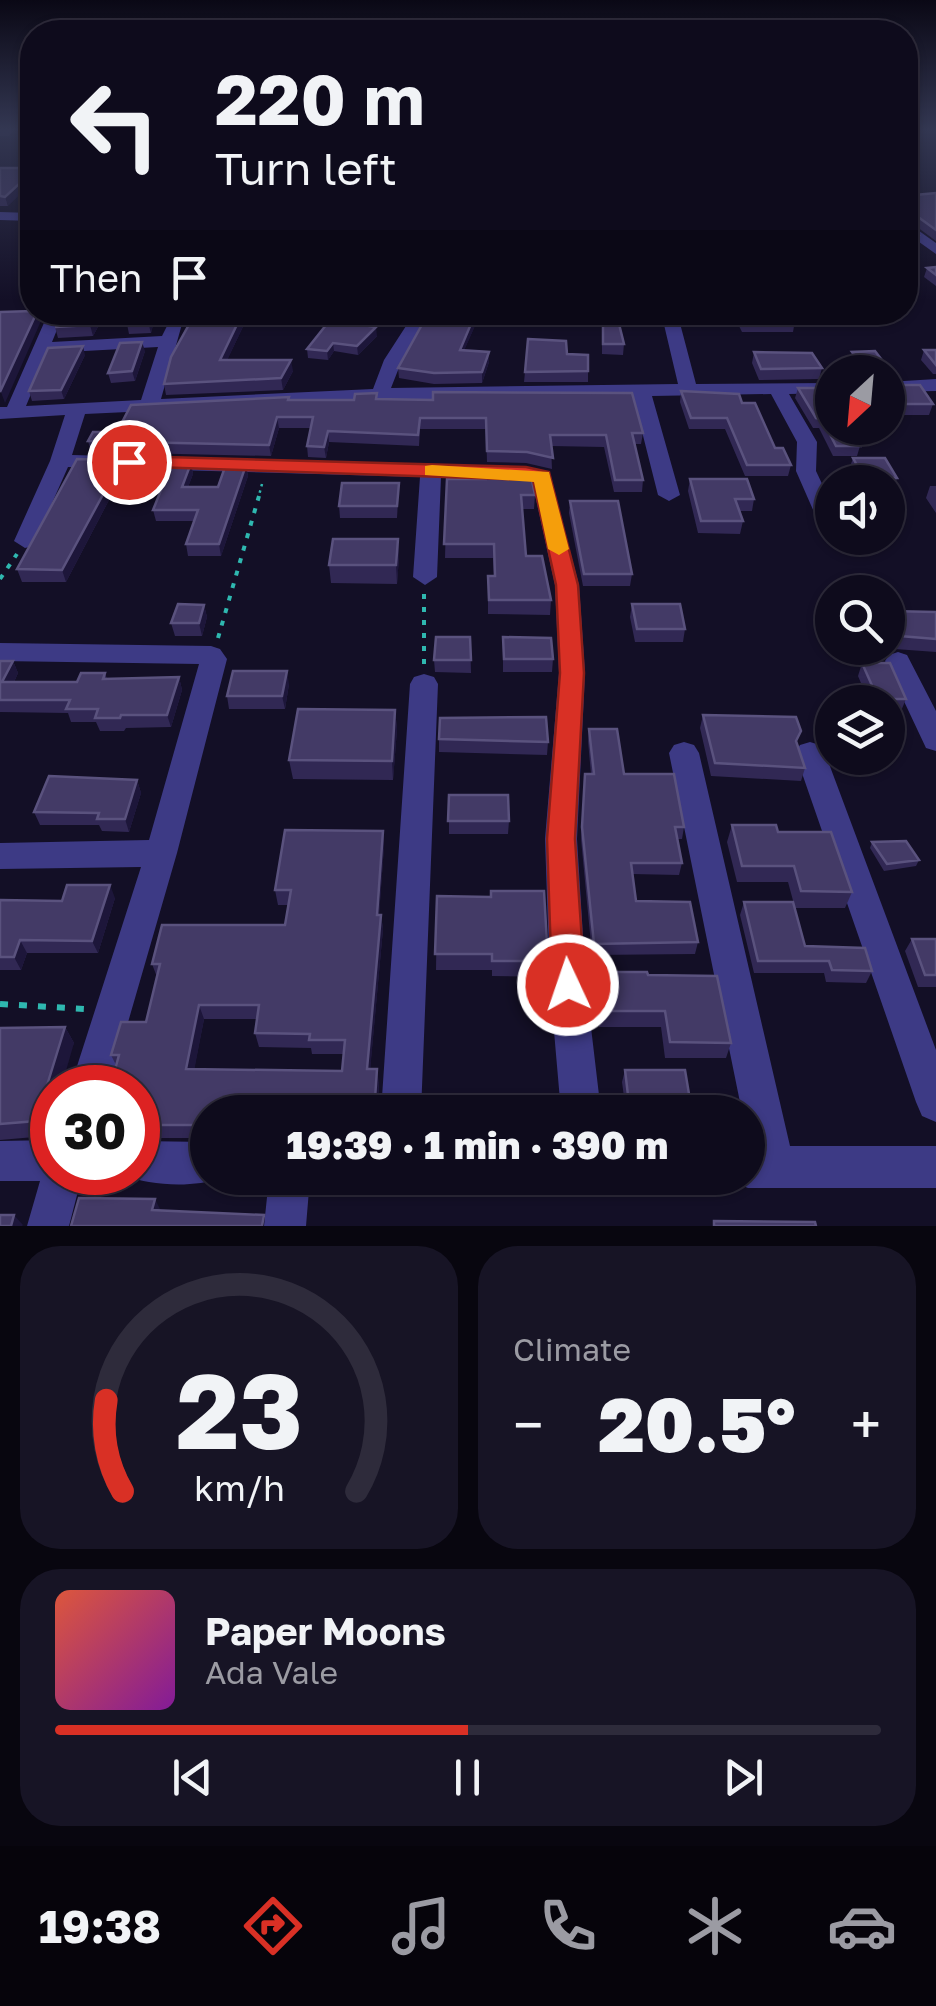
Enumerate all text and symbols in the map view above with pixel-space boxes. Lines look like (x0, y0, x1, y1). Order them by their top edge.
text: 220 m (215, 56, 425, 140)
icon: left (50, 60, 180, 190)
text: Turn left (215, 141, 397, 195)
icon: arrive (162, 250, 217, 305)
text: Then (50, 255, 142, 300)
north arrow (815, 355, 905, 445)
map controls (815, 355, 905, 775)
pin (87, 420, 172, 505)
icon: arrive (102, 435, 157, 490)
button: sound (815, 465, 905, 555)
button: search (815, 575, 905, 665)
button: layers (815, 685, 905, 775)
position arrow (516, 933, 620, 1037)
speed limit sign: 30 (30, 1065, 160, 1195)
text: 19:39 · 1 min · 390 m (287, 1122, 668, 1167)
text: Climate (513, 1330, 631, 1368)
text: 23 (176, 1347, 302, 1472)
text: 20.5° (598, 1378, 796, 1469)
text: − (513, 1391, 543, 1457)
text: + (851, 1391, 881, 1457)
text: km/h (194, 1466, 284, 1509)
text: Paper Moons (205, 1608, 446, 1653)
text: Ada Vale (205, 1653, 338, 1691)
icon: previous (165, 1750, 220, 1805)
icon: pause (440, 1750, 495, 1805)
icon: next (716, 1750, 771, 1805)
icon: directions (238, 1891, 308, 1961)
icon: music (386, 1891, 456, 1961)
icon: phone (533, 1891, 603, 1961)
icon: climate (680, 1891, 750, 1961)
icon: car (827, 1891, 897, 1961)
text: 19:38 (39, 1899, 161, 1953)

